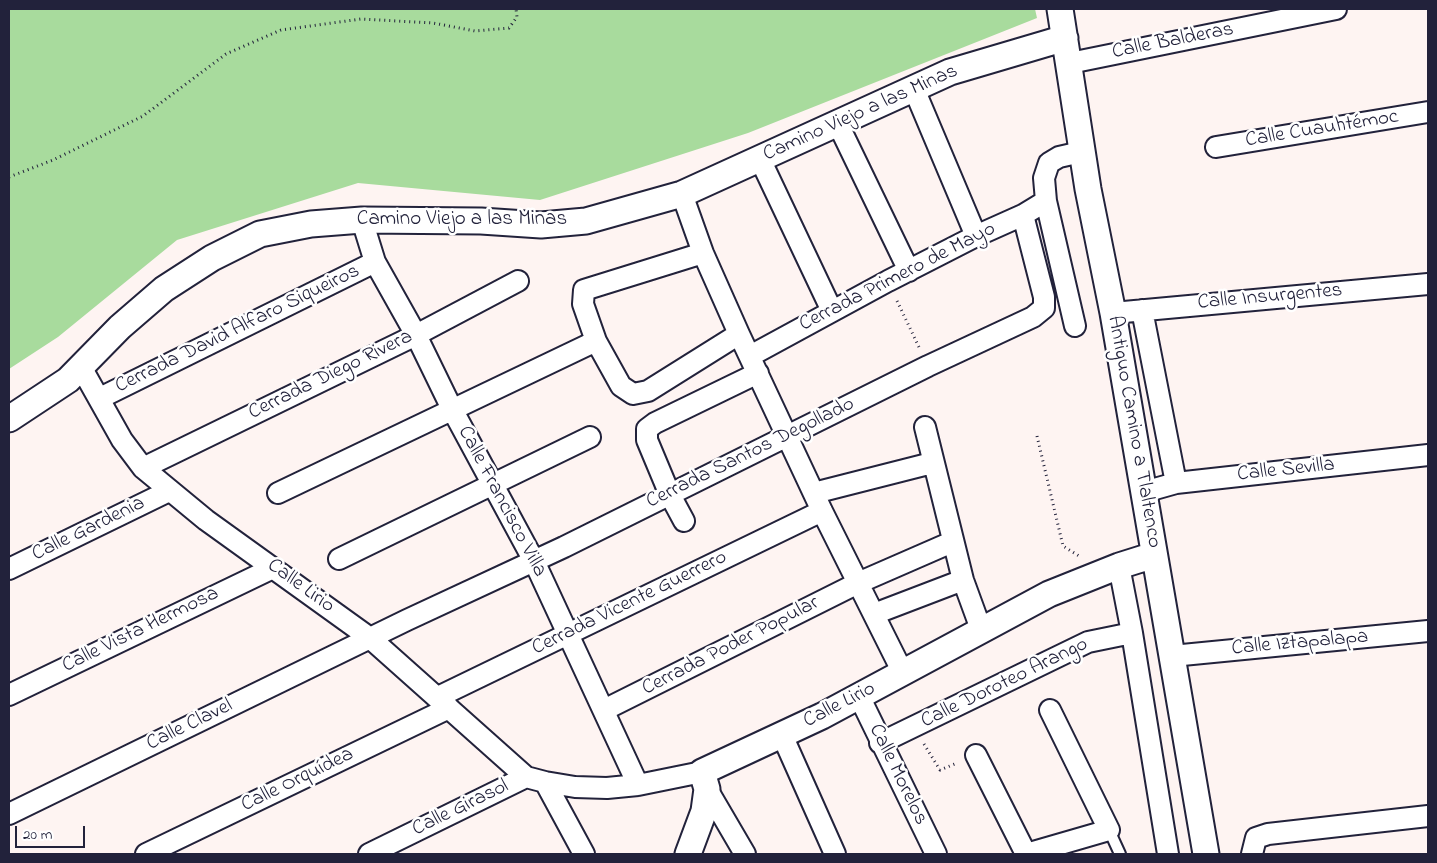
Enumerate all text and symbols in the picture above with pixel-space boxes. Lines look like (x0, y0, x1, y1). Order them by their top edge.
street label: Calle Balderas (1110, 18, 1236, 66)
street label: Camino Viejo a las Minas (760, 60, 962, 168)
street label: Calle Cuauhtémoc (1244, 105, 1400, 155)
street label: Camino Viejo a las Minas (357, 208, 567, 234)
street label: Cerrada Primero de Mayo (796, 218, 1000, 338)
street label: Cerrada David Alfaro Siqueiros (112, 260, 364, 400)
street label: Calle Insurgentes (1196, 279, 1344, 317)
street label: Antiguo Camino a Tlaltenco (1100, 314, 1166, 550)
street label: Cerrada Diego Rivera (245, 325, 417, 427)
street label: Cerrada Santos Degollado (643, 393, 859, 515)
street label: Calle Francisco Villa (451, 422, 551, 582)
street label: Calle Sevilla (1236, 453, 1336, 489)
street label: Calle Gardenia (29, 492, 149, 568)
street label: Cerrada Vicente Guerrero (528, 546, 732, 662)
street label: Calle Lirio (261, 554, 339, 620)
street label: Calle Vista Hermosa (59, 582, 223, 680)
street label: Cerrada Poder Popular (638, 591, 824, 703)
street label: Calle Iztapalapa (1231, 625, 1369, 663)
street label: Calle Doroteo Arango (917, 633, 1093, 735)
street label: Calle Lirio (800, 677, 880, 735)
street label: Calle Clavel (143, 694, 237, 758)
street label: Calle Morelos (862, 720, 932, 830)
street label: Calle Orquídea (238, 743, 358, 819)
street label: Calle Girasol (409, 775, 513, 843)
scale bar (18, 816, 88, 848)
text: 20 m (23, 824, 52, 846)

